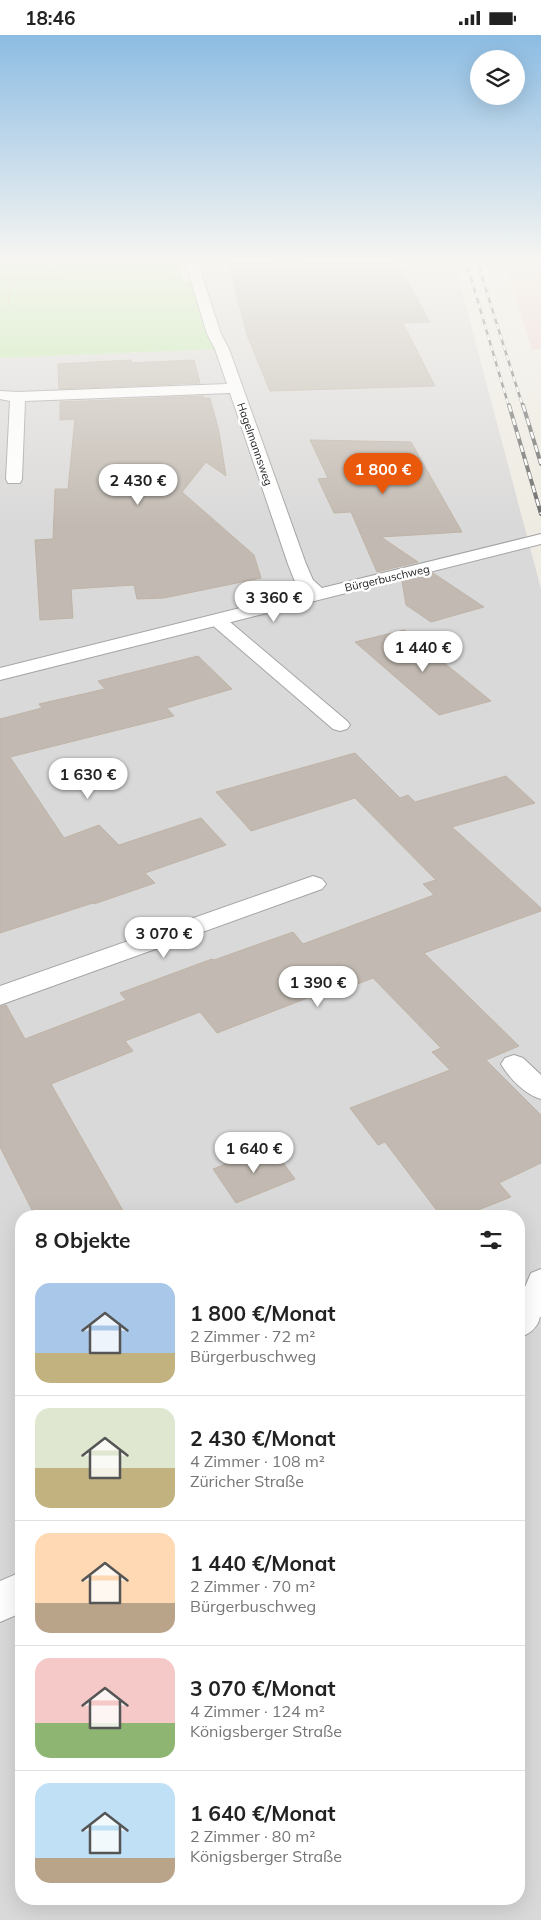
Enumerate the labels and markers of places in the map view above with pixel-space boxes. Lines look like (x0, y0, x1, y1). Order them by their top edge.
pin: 1 800 € (337, 453, 429, 495)
pin: 2 430 € (92, 463, 184, 506)
pin: 3 360 € (228, 581, 320, 623)
pin: 1 440 € (377, 631, 469, 673)
pin: 1 630 € (42, 757, 134, 800)
pin: 3 070 € (118, 917, 210, 959)
pin: 1 390 € (272, 965, 364, 1008)
pin: 1 640 € (208, 1131, 300, 1174)

